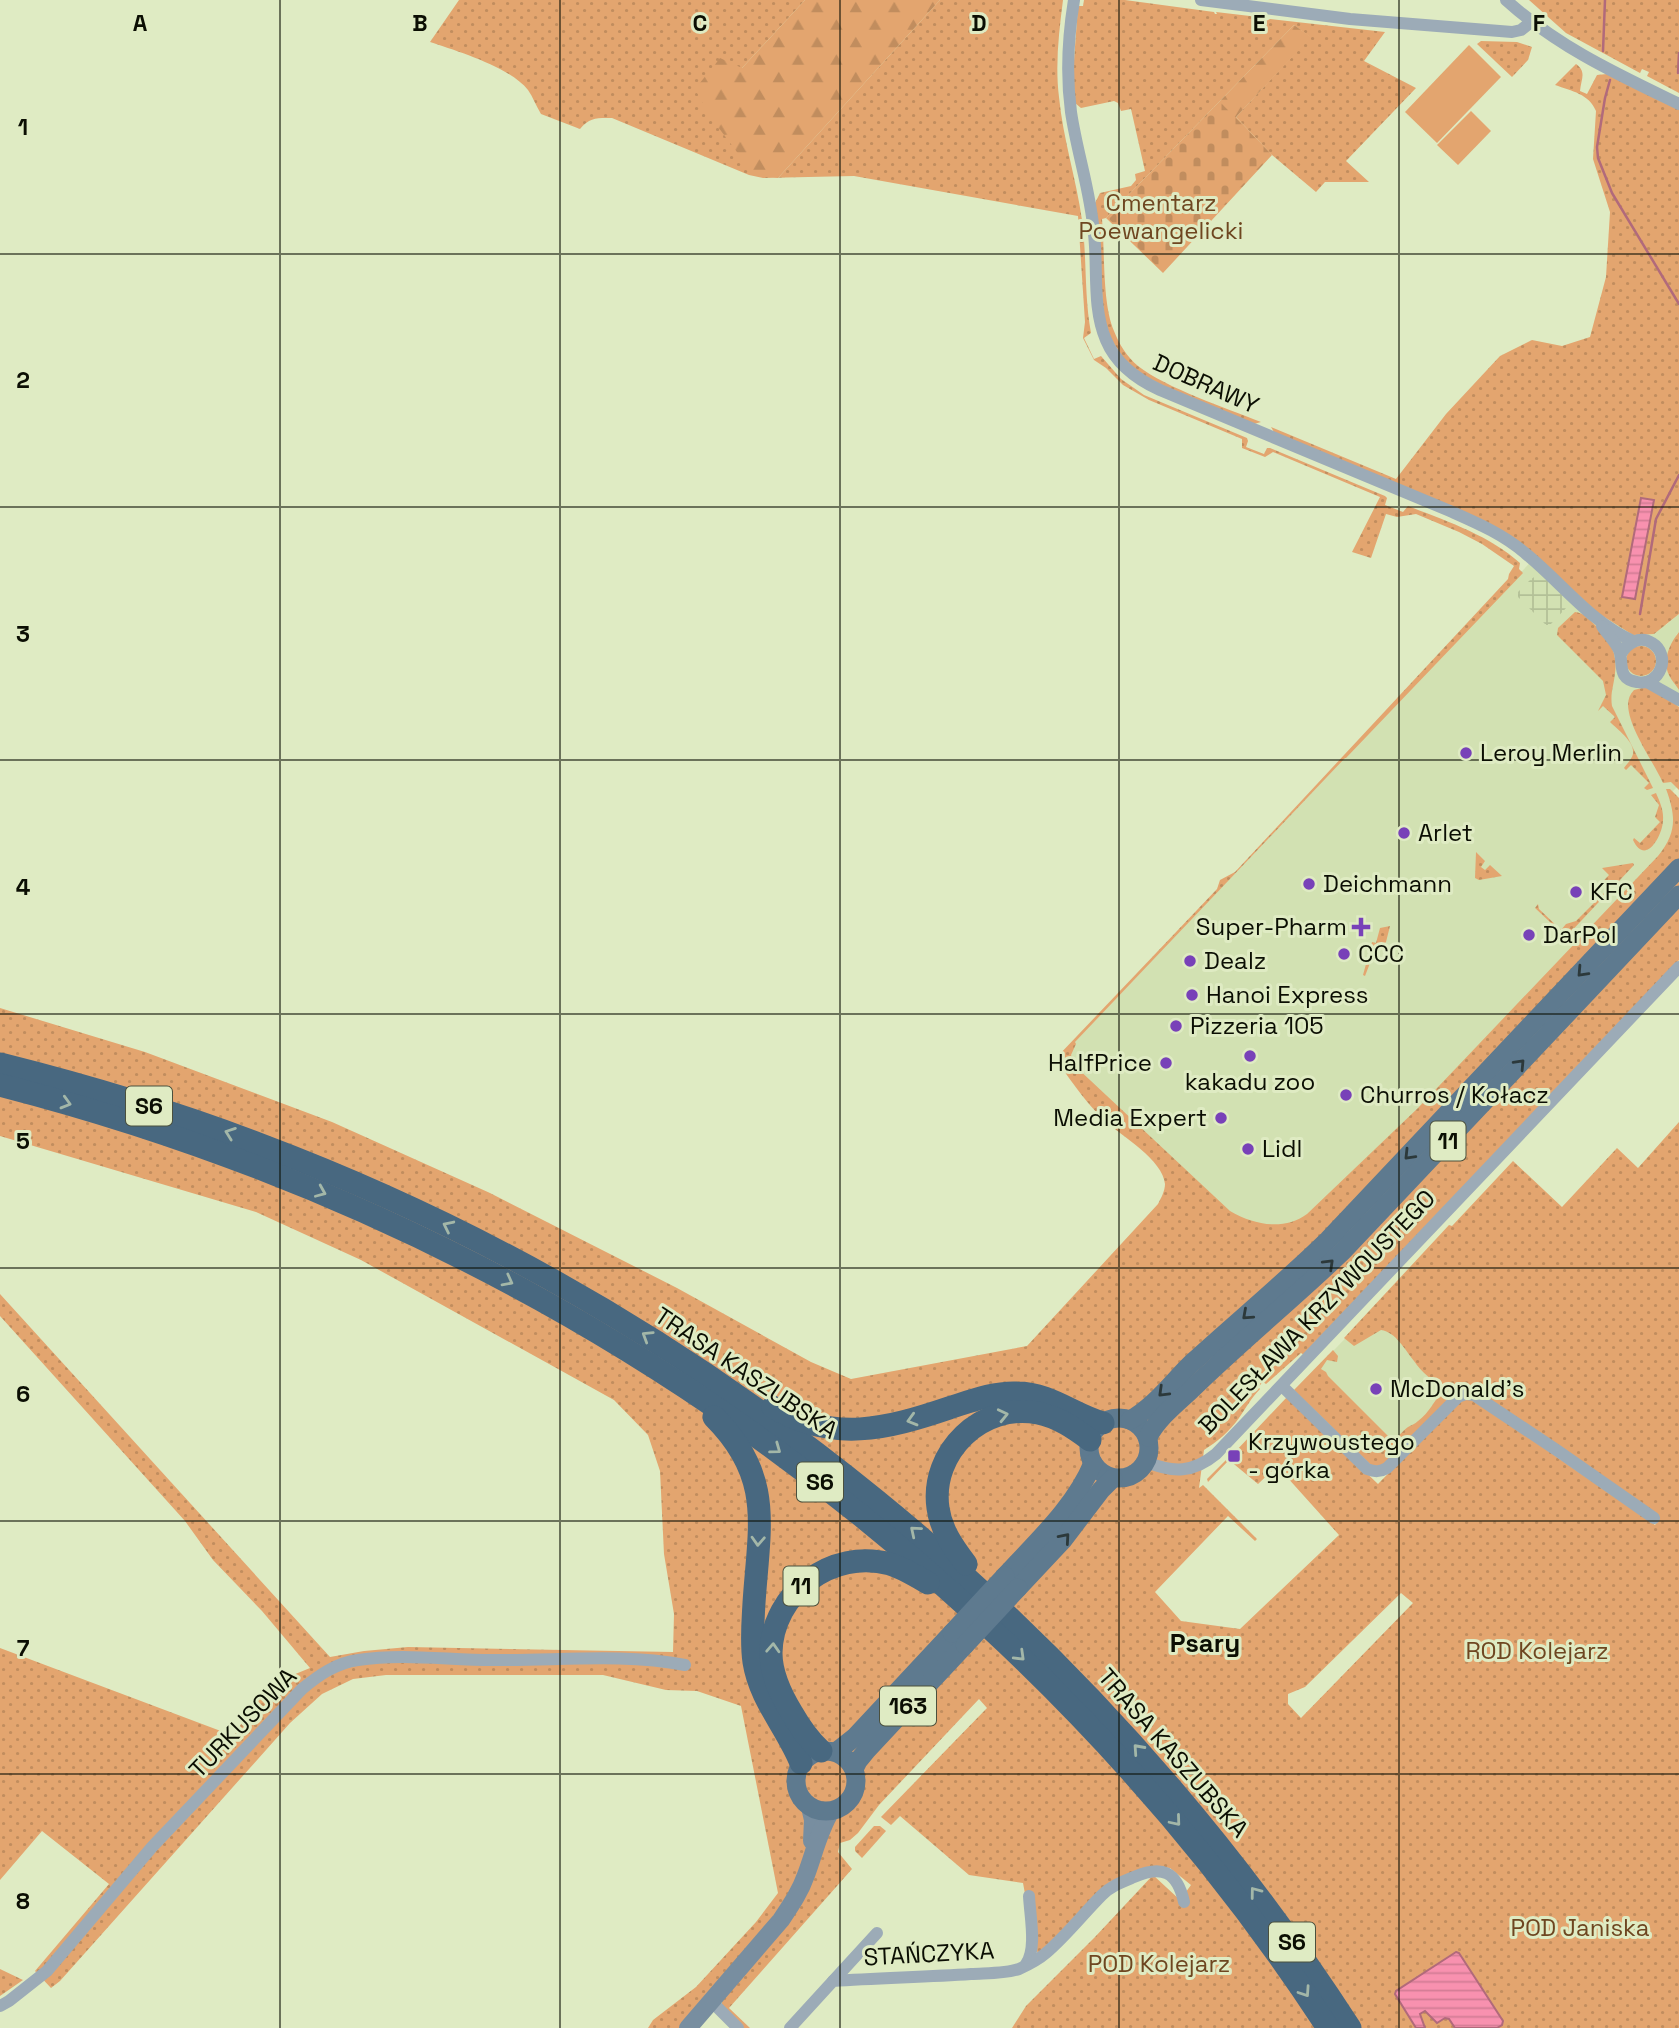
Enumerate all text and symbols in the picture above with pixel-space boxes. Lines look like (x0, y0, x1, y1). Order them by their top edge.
text: A (133, 8, 148, 38)
text: B (412, 8, 428, 38)
text: C (693, 8, 707, 38)
text: D (971, 8, 987, 38)
text: E (1253, 8, 1265, 38)
text: F (1533, 8, 1545, 38)
text: 1 (18, 112, 28, 142)
park label: Cmentarz Poewangelicki (1079, 187, 1243, 246)
street label: DOBRAWY (1148, 346, 1264, 421)
text: 2 (16, 365, 30, 395)
text: 3 (16, 619, 30, 649)
place label: Leroy Merlin (1480, 737, 1622, 768)
marker: Leroy Merlin (1458, 745, 1474, 761)
place label: Arlet (1418, 817, 1473, 848)
marker: Arlet (1396, 825, 1412, 841)
place label: Deichmann (1323, 868, 1452, 899)
text: 4 (16, 872, 31, 902)
marker: Deichmann (1301, 876, 1317, 892)
place label: KFC (1590, 876, 1633, 907)
marker: KFC (1568, 884, 1584, 900)
place label: Super-Pharm (1196, 911, 1347, 942)
marker: Super-Pharm (1353, 919, 1369, 935)
place label: DarPol (1543, 919, 1617, 950)
marker: DarPol (1521, 927, 1537, 943)
place label: CCC (1358, 938, 1404, 969)
place label: Dealz (1204, 945, 1266, 976)
marker: CCC (1336, 946, 1352, 962)
marker: Dealz (1182, 953, 1198, 969)
one-way arrow (1578, 964, 1591, 977)
place label: Hanoi Express (1206, 979, 1368, 1010)
marker: Hanoi Express (1184, 987, 1200, 1003)
place label: Pizzeria 105 (1190, 1010, 1324, 1041)
marker: Pizzeria 105 (1168, 1018, 1184, 1034)
place label: HalfPrice (1048, 1047, 1152, 1078)
marker: kakadu zoo (1242, 1048, 1258, 1064)
marker: HalfPrice (1158, 1055, 1174, 1071)
one-way arrow (1511, 1059, 1524, 1072)
place label: kakadu zoo (1185, 1066, 1315, 1097)
place label: Churros / Kołacz (1360, 1079, 1549, 1110)
road number: S6 (126, 1086, 172, 1126)
marker: Churros / Kołacz (1338, 1087, 1354, 1103)
one-way arrow (60, 1095, 72, 1109)
place label: Media Expert (1053, 1102, 1207, 1133)
marker: Media Expert (1213, 1110, 1229, 1126)
road number: 11 (1430, 1122, 1466, 1160)
text: 5 (16, 1126, 30, 1156)
one-way arrow (225, 1128, 237, 1142)
place label: Lidl (1262, 1133, 1302, 1164)
marker: Lidl (1240, 1141, 1256, 1157)
one-way arrow (1405, 1147, 1418, 1160)
street label: BOLESŁAWA KRZYWOUSTEGO (1192, 1183, 1442, 1440)
one-way arrow (315, 1184, 327, 1198)
one-way arrow (443, 1220, 455, 1234)
one-way arrow (1321, 1260, 1334, 1273)
one-way arrow (501, 1272, 513, 1286)
street label: TRASA KASZUBSKA (649, 1300, 844, 1445)
one-way arrow (1242, 1306, 1255, 1319)
one-way arrow (642, 1332, 655, 1345)
place label: McDonald's (1390, 1373, 1524, 1404)
text: 6 (16, 1379, 30, 1409)
marker: McDonald's (1368, 1381, 1384, 1397)
one-way arrow (1158, 1384, 1171, 1397)
one-way arrow (997, 1409, 1009, 1423)
one-way arrow (907, 1411, 919, 1426)
place label: Krzywoustego - górka (1248, 1426, 1415, 1485)
one-way arrow (768, 1441, 781, 1454)
marker: Krzywoustego - górka (1226, 1448, 1242, 1464)
road number: S6 (797, 1462, 843, 1502)
one-way arrow (910, 1527, 923, 1539)
one-way arrow (1056, 1533, 1069, 1546)
one-way arrow (751, 1536, 766, 1547)
road number: 11 (784, 1567, 818, 1606)
district label: Psary (1170, 1626, 1240, 1660)
text: 7 (17, 1633, 30, 1663)
park label: ROD Kolejarz (1465, 1635, 1609, 1666)
one-way arrow (765, 1643, 780, 1654)
one-way arrow (1012, 1647, 1025, 1660)
street label: TURKUSOWA (182, 1661, 303, 1784)
street label: TRASA KASZUBSKA (1091, 1662, 1255, 1844)
road number: 163 (880, 1686, 936, 1726)
one-way arrow (1134, 1744, 1146, 1757)
one-way arrow (1168, 1813, 1180, 1826)
text: 8 (16, 1886, 30, 1916)
one-way arrow (1251, 1887, 1263, 1899)
park label: POD Janiska (1510, 1912, 1650, 1943)
road number: S6 (1269, 1923, 1315, 1962)
street label: STAŃCZYKA (863, 1935, 995, 1972)
park label: POD Kolejarz (1088, 1948, 1230, 1979)
one-way arrow (1297, 1984, 1309, 1997)

